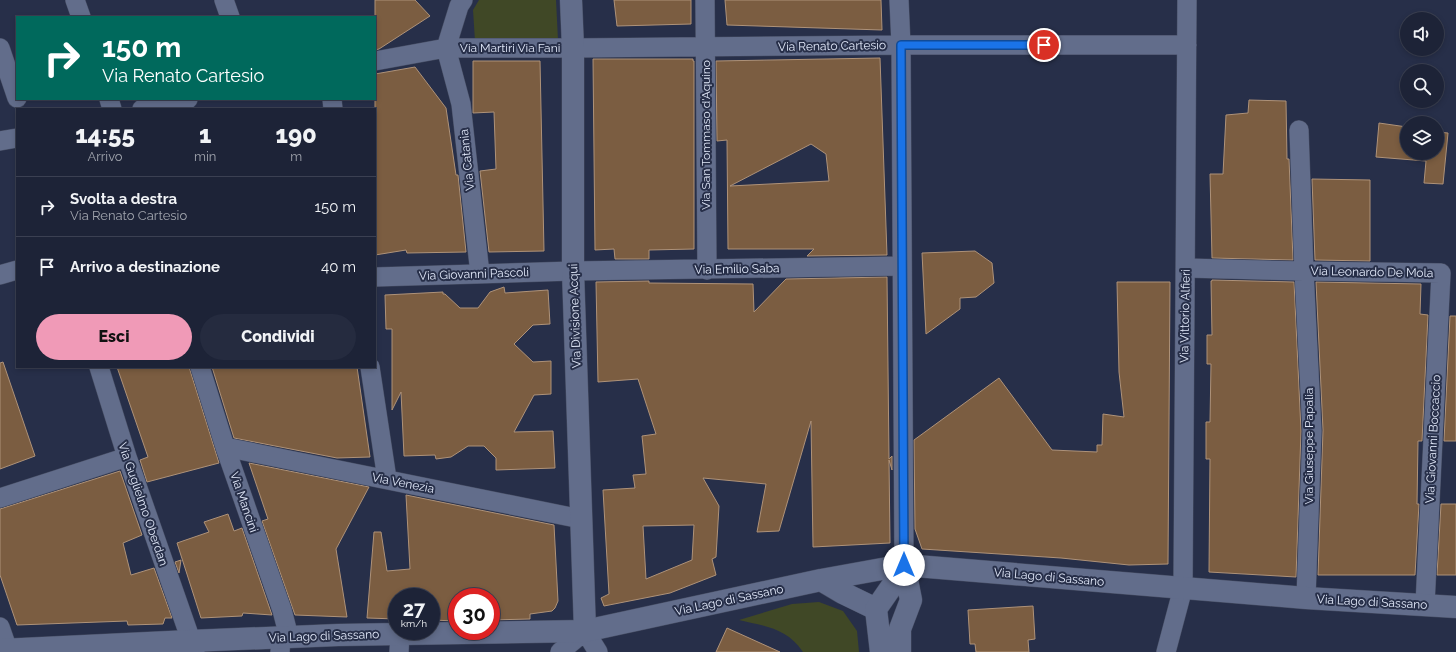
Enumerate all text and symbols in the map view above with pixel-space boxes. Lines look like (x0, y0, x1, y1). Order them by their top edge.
map controls (1400, 12, 1444, 160)
button: sound (1400, 12, 1444, 56)
pin (1027, 28, 1061, 62)
text: 150 m (102, 31, 181, 64)
icon: right (36, 32, 88, 84)
icon: arrive (1033, 34, 1055, 56)
street label: Via Renato Cartesio (778, 38, 886, 54)
street label: Via Martiri Via Fani (460, 41, 560, 55)
street label: Via San Tommaso d'Aquino (699, 60, 713, 210)
button: search (1400, 64, 1444, 108)
text: Via Renato Cartesio (102, 65, 264, 86)
button: layers (1400, 116, 1444, 160)
text: 14:55 (75, 120, 135, 149)
text: 1 (199, 120, 211, 149)
text: 190 (276, 120, 317, 149)
street label: Via Catania (457, 129, 477, 191)
text: Arrivo (87, 149, 123, 164)
text: min (194, 149, 216, 164)
text: m (290, 149, 302, 164)
text: Svolta a destra (70, 190, 177, 208)
icon: right (36, 196, 58, 218)
text: 150 m (315, 198, 356, 216)
text: Via Renato Cartesio (70, 208, 187, 223)
icon: arrive (36, 256, 58, 278)
text: Arrivo a destinazione (70, 258, 220, 276)
text: 40 m (321, 258, 356, 276)
street label: Via Emilio Saba (694, 261, 780, 277)
street label: Via Divisione Acqui (566, 264, 584, 368)
street label: Via Leonardo De Mola (1311, 264, 1433, 280)
street label: Via Giovanni Pascoli (419, 265, 529, 283)
street label: Via Vittorio Alfieri (1177, 269, 1193, 363)
button: Esci (36, 314, 192, 360)
button: Condividi (200, 314, 356, 360)
street label: Via Giovanni Boccaccio (1423, 374, 1443, 504)
street label: Via Giuseppe Papalia (1302, 388, 1316, 504)
street label: Via Guglielmo Oberdan (115, 441, 171, 567)
street label: Via Mancini (227, 470, 261, 534)
street label: Via Venezia (371, 470, 435, 496)
position arrow (883, 544, 925, 586)
street label: Via Lago di Sassano (993, 565, 1105, 589)
street label: Via Lago di Sassano (673, 582, 785, 618)
speed limit sign: 30 (448, 588, 500, 640)
street label: Via Lago di Sassano (1316, 592, 1428, 612)
text: 27 (403, 597, 425, 621)
text: km/h (401, 618, 427, 629)
street label: Via Lago di Sassano (268, 627, 380, 645)

